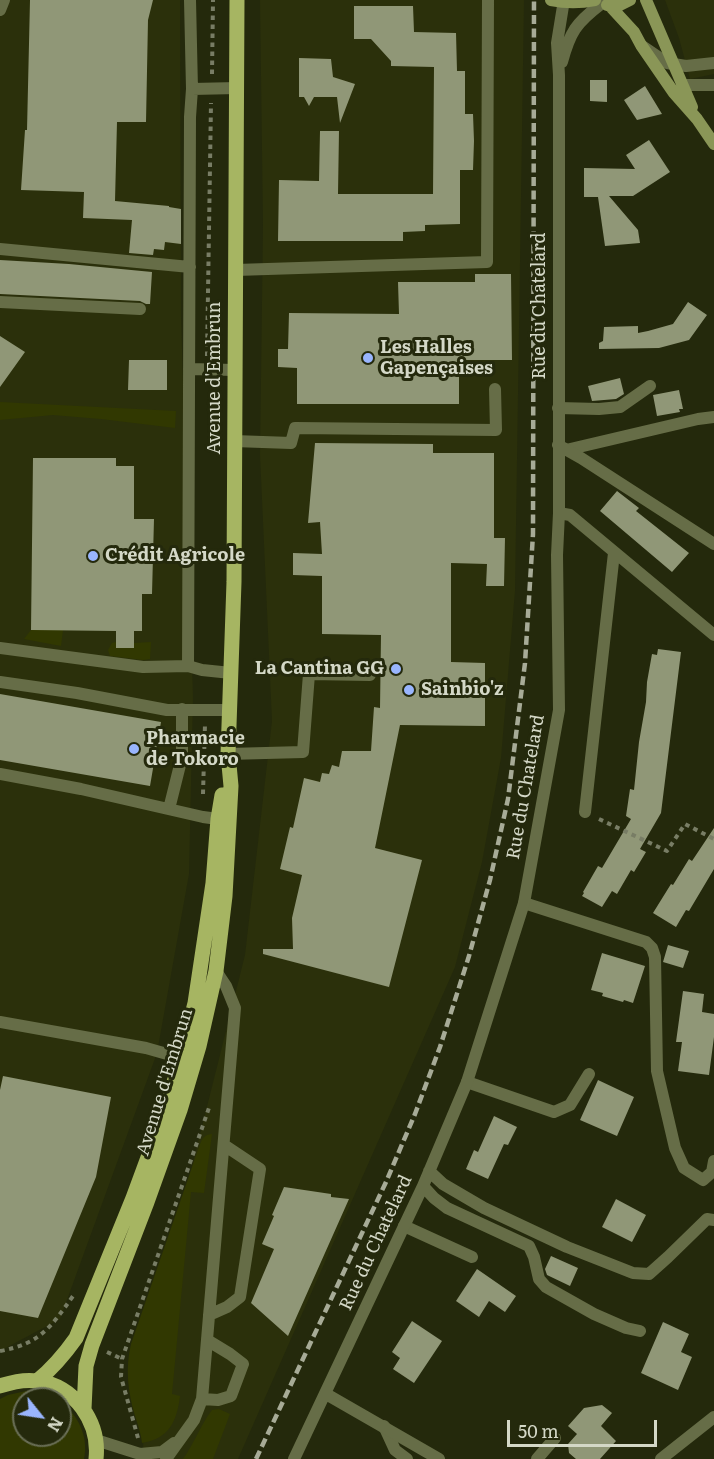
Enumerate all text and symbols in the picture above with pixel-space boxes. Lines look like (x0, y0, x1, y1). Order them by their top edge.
street label: Rue du Chatelard (529, 233, 551, 379)
street label: Avenue d'Embrun (204, 301, 226, 455)
place label: Les Halles Gapençaises (380, 337, 493, 380)
marker: Les Halles Gapençaises (361, 351, 375, 365)
place label: Crédit Agricole (105, 545, 245, 567)
marker: Crédit Agricole (86, 549, 100, 563)
place label: La Cantina GG (255, 658, 384, 680)
marker: La Cantina GG (389, 662, 403, 676)
place label: Sainbio'z (421, 679, 504, 701)
marker: Sainbio'z (402, 683, 416, 697)
street label: Rue du Chatelard (503, 713, 549, 861)
place label: Pharmacie de Tokoro (146, 728, 245, 771)
marker: Pharmacie de Tokoro (127, 742, 141, 756)
street label: Avenue d'Embrun (132, 1006, 198, 1158)
street label: Rue du Chatelard (335, 1172, 417, 1314)
north arrow (12, 1387, 72, 1447)
scale bar (510, 1408, 660, 1446)
text: N (42, 1413, 70, 1437)
text: 50 m (518, 1417, 559, 1444)

